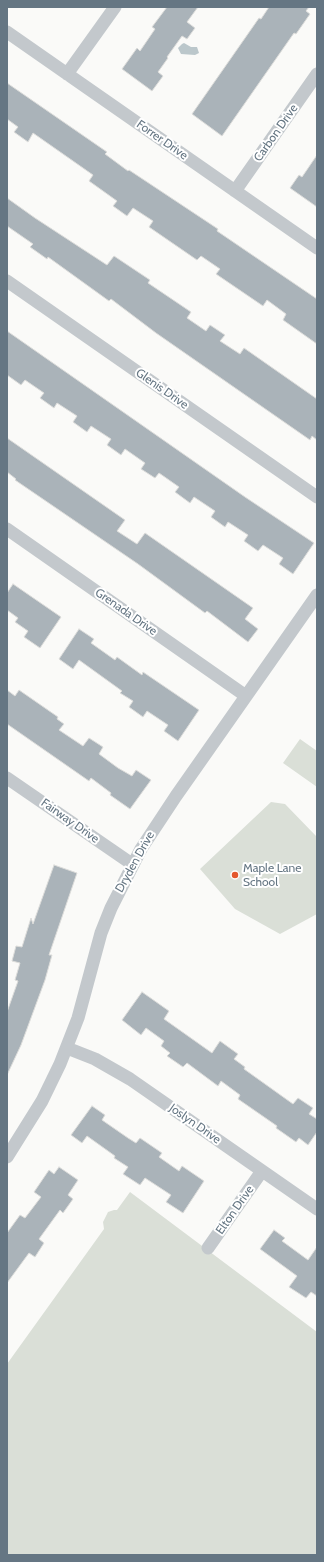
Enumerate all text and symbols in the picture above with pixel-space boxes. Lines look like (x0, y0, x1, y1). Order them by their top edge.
street label: Carbon Drive (251, 102, 301, 164)
street label: Forrer Drive (134, 117, 190, 163)
street label: Glenis Drive (133, 366, 191, 412)
street label: Grenada Drive (92, 585, 160, 639)
street label: Fairway Drive (38, 796, 102, 846)
street label: Dryden Drive (112, 829, 158, 895)
place label: Maple Lane School (243, 861, 301, 889)
marker: Maple Lane School (230, 870, 240, 880)
street label: Joslyn Drive (166, 1101, 224, 1147)
street label: Elton Drive (213, 1183, 257, 1237)

